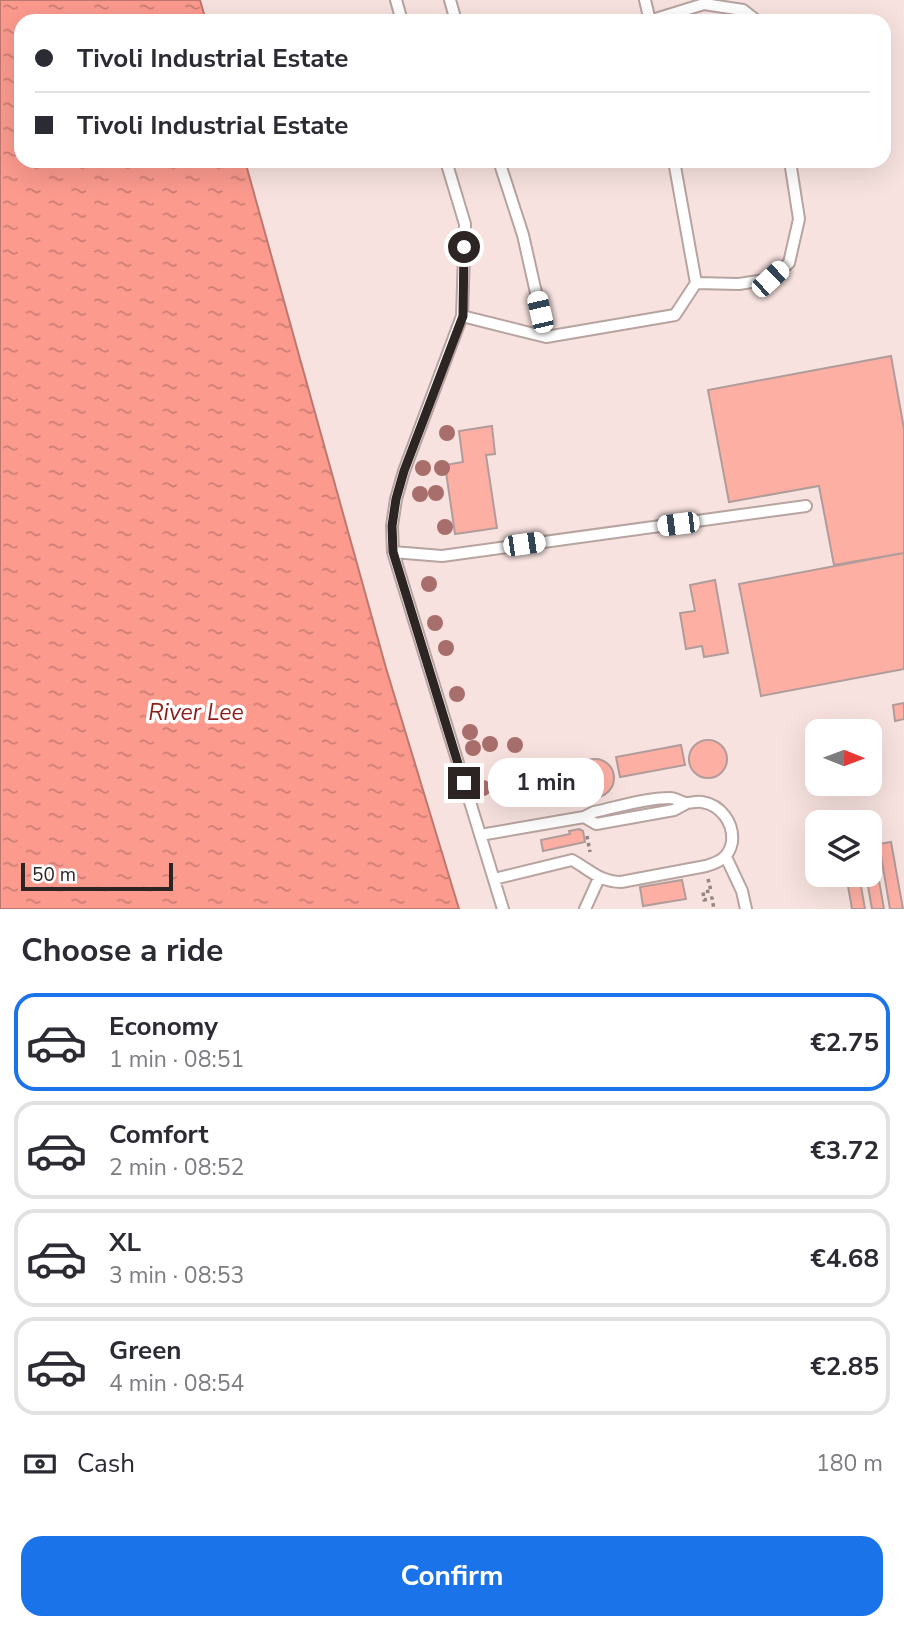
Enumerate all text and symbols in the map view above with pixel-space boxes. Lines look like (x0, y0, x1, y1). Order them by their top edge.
text: Tivoli Industrial Estate (77, 41, 348, 76)
text: Tivoli Industrial Estate (77, 108, 348, 143)
route start (448, 231, 480, 263)
car (748, 257, 793, 301)
car (526, 289, 555, 335)
car (656, 511, 701, 537)
car (502, 531, 547, 557)
water label: River Lee (148, 697, 244, 728)
north arrow (805, 719, 882, 796)
map controls (805, 719, 882, 887)
callout: 1 min (489, 758, 604, 808)
route end (448, 767, 480, 799)
text: 1 min (516, 767, 576, 798)
button: layers (805, 810, 882, 887)
scale bar (21, 860, 173, 892)
text: 50 m (32, 862, 76, 888)
text: Choose a ride (21, 929, 223, 972)
text: Economy (109, 1009, 218, 1044)
icon: car (25, 1011, 88, 1074)
text: €2.75 (810, 1025, 879, 1060)
text: 1 min · 08:51 (109, 1044, 244, 1075)
text: Comfort (109, 1117, 209, 1152)
icon: car (25, 1119, 88, 1182)
text: €3.72 (810, 1133, 879, 1168)
text: 2 min · 08:52 (109, 1152, 244, 1183)
text: XL (109, 1225, 141, 1260)
icon: car (25, 1227, 88, 1290)
text: €4.68 (810, 1241, 879, 1276)
text: 3 min · 08:53 (109, 1260, 244, 1291)
text: Green (109, 1333, 182, 1368)
icon: car (25, 1335, 88, 1398)
text: €2.85 (810, 1349, 879, 1384)
text: 4 min · 08:54 (109, 1368, 244, 1399)
icon: cash (21, 1445, 59, 1483)
text: Cash (77, 1446, 135, 1481)
text: 180 m (816, 1448, 883, 1479)
button: Confirm (21, 1536, 883, 1616)

